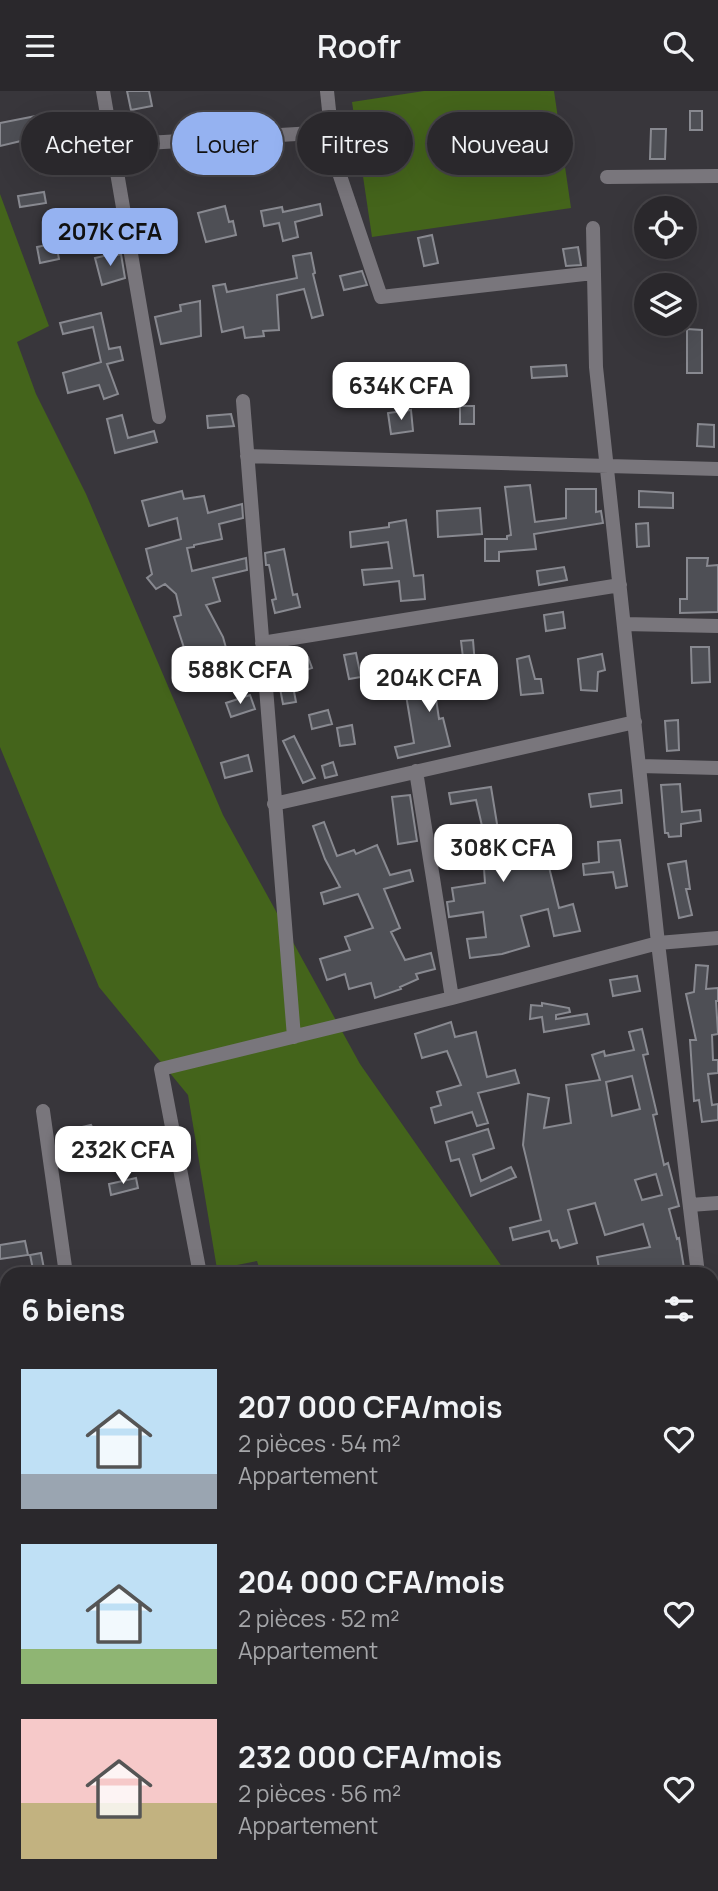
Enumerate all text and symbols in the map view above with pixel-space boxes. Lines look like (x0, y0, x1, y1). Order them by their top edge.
text: Roofr (317, 24, 401, 68)
icon: menu (21, 27, 59, 65)
icon: search (659, 27, 697, 65)
chip: Acheter (21, 112, 158, 175)
chip: Louer (172, 112, 283, 175)
chip: Filtres (297, 112, 413, 175)
chip: Nouveau (427, 112, 573, 175)
map controls (634, 196, 697, 336)
button: locate (634, 196, 697, 259)
pin: 207K CFA (38, 209, 182, 268)
text: 207K CFA (58, 215, 162, 247)
button: layers (634, 273, 697, 336)
pin: 634K CFA (329, 363, 473, 422)
text: 634K CFA (349, 369, 453, 401)
pin: 588K CFA (168, 647, 312, 706)
text: 588K CFA (188, 653, 292, 685)
pin: 204K CFA (357, 655, 501, 714)
text: 204K CFA (376, 661, 482, 693)
pin: 308K CFA (431, 825, 575, 884)
text: 308K CFA (450, 831, 556, 863)
pin: 232K CFA (51, 1127, 195, 1186)
text: 232K CFA (71, 1133, 175, 1165)
text: 6 biens (21, 1289, 125, 1330)
icon: filters (660, 1290, 698, 1328)
text: 207 000 CFA/mois (238, 1386, 503, 1427)
icon: home (77, 1397, 161, 1481)
icon: heart (660, 1420, 698, 1458)
text: 2 pièces · 54 m² (238, 1427, 401, 1459)
text: Appartement (238, 1459, 378, 1491)
text: 204 000 CFA/mois (238, 1561, 505, 1602)
icon: home (77, 1572, 161, 1656)
icon: heart (660, 1595, 698, 1633)
text: 2 pièces · 52 m² (238, 1602, 400, 1634)
text: Appartement (238, 1634, 378, 1666)
text: 232 000 CFA/mois (238, 1736, 502, 1777)
icon: home (77, 1747, 161, 1831)
icon: heart (660, 1770, 698, 1808)
text: 2 pièces · 56 m² (238, 1777, 401, 1809)
text: Appartement (238, 1809, 378, 1841)

